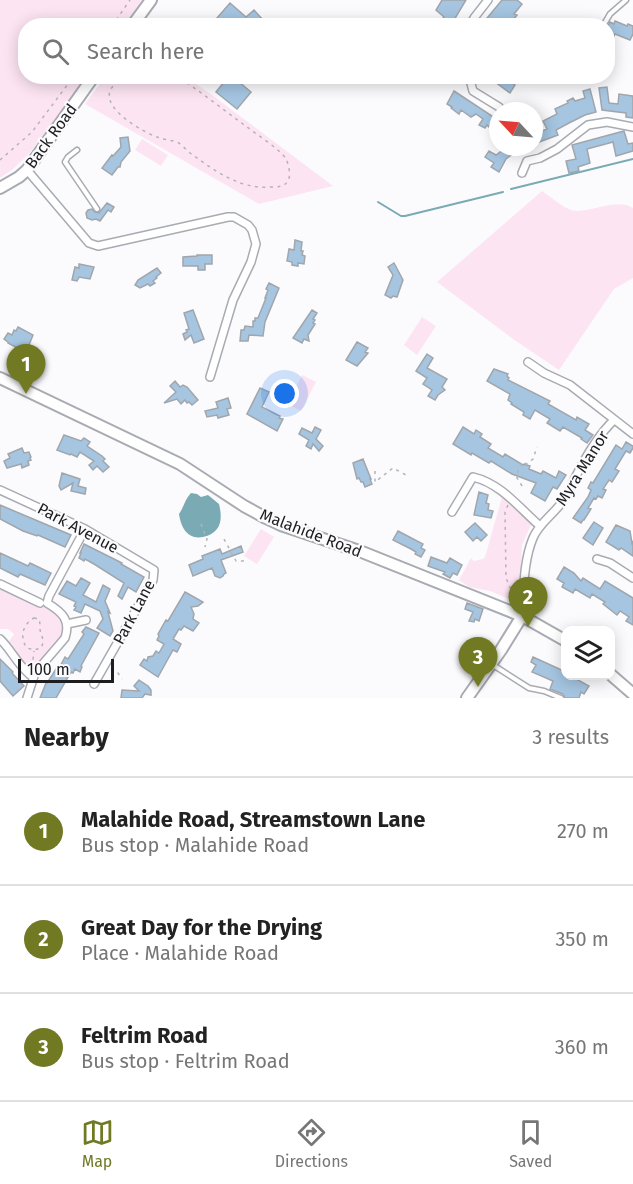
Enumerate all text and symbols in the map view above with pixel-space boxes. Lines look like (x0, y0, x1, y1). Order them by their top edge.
search box (18, 18, 615, 84)
icon: search (39, 35, 72, 68)
text: Search here (87, 38, 205, 65)
street label: Back Road (21, 100, 81, 172)
north arrow (489, 102, 543, 156)
pin: 1 (6, 344, 46, 394)
your location (270, 379, 299, 408)
street label: Myra Manor (551, 426, 613, 509)
street label: Park Avenue (34, 499, 122, 557)
street label: Malahide Road (257, 505, 365, 561)
street label: Park Lane (109, 576, 159, 648)
pin: 2 (508, 578, 548, 627)
map controls (561, 626, 615, 680)
button: layers (561, 626, 615, 680)
pin: 3 (458, 638, 498, 687)
scale bar (18, 656, 114, 684)
text: 100 m (27, 660, 70, 679)
text: Nearby (24, 722, 109, 753)
text: 3 results (532, 725, 609, 749)
text: Malahide Road, Streamstown Lane (81, 806, 425, 833)
text: 1 (39, 819, 48, 843)
text: 270 m (557, 819, 609, 843)
text: Bus stop · Malahide Road (81, 833, 309, 857)
text: Great Day for the Drying (81, 914, 322, 941)
text: 2 (38, 927, 49, 951)
text: 350 m (555, 927, 609, 951)
text: Place · Malahide Road (81, 941, 279, 965)
text: Feltrim Road (81, 1022, 208, 1049)
text: 3 (38, 1035, 49, 1059)
text: 360 m (555, 1035, 609, 1059)
text: Bus stop · Feltrim Road (81, 1049, 290, 1073)
tab: Map (81, 1116, 114, 1171)
tab: Directions (275, 1116, 348, 1171)
tab: Saved (509, 1116, 552, 1171)

